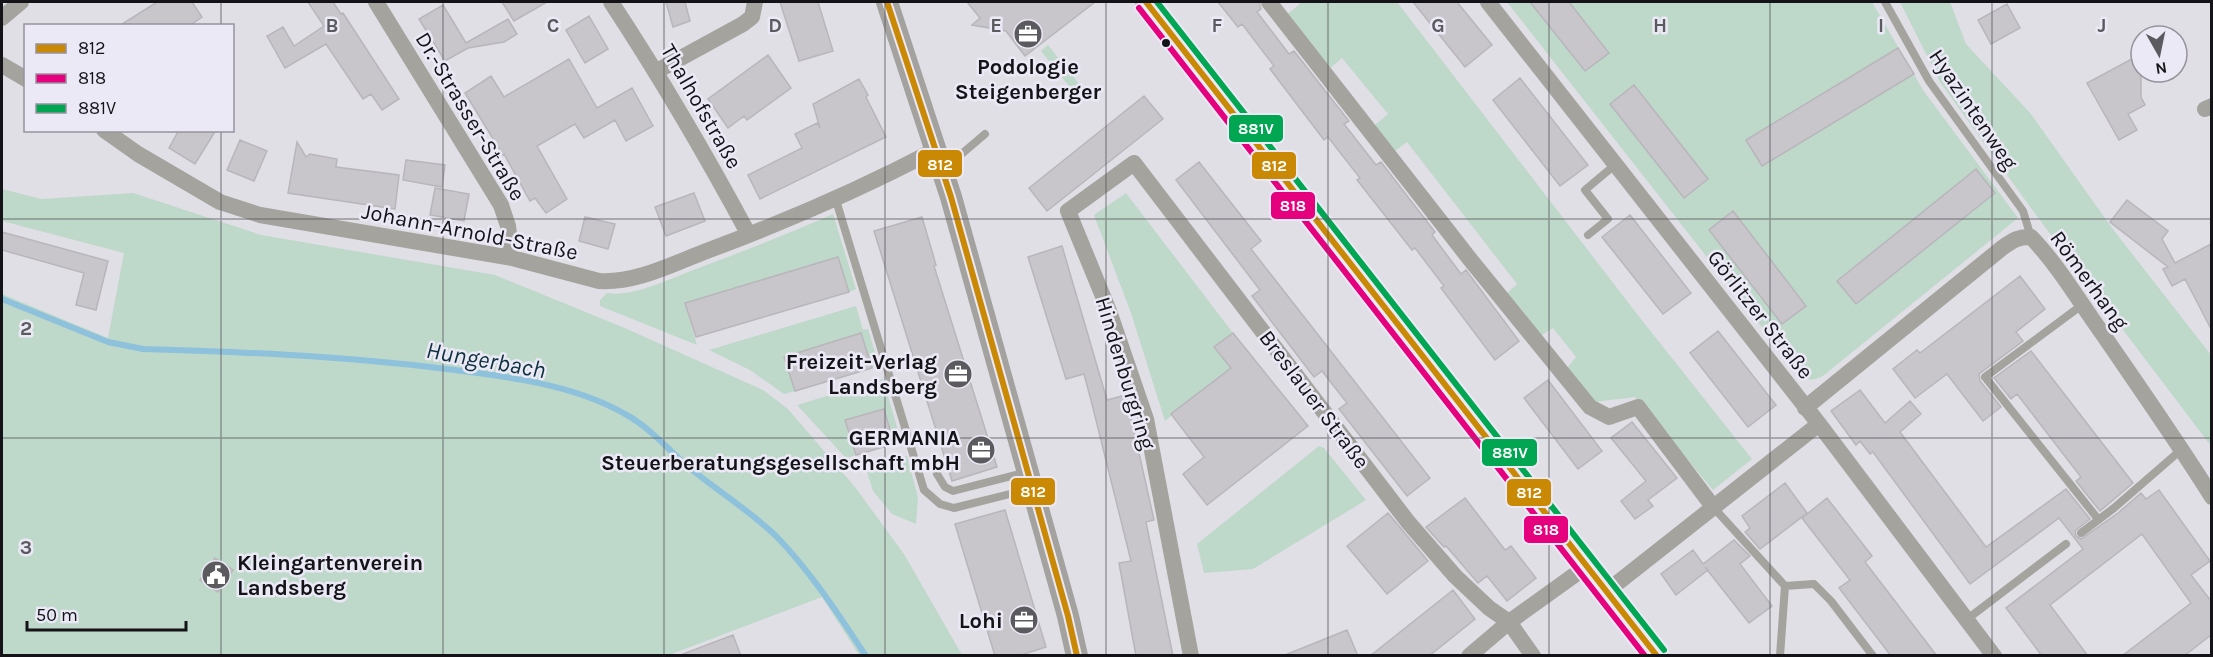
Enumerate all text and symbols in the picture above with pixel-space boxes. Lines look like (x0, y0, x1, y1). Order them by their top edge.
text: B (326, 14, 338, 37)
text: C (547, 14, 559, 37)
text: D (768, 14, 782, 37)
text: E (990, 14, 1002, 37)
text: F (1212, 14, 1223, 37)
text: G (1431, 14, 1445, 37)
text: H (1653, 14, 1667, 37)
text: I (1878, 14, 1884, 37)
text: J (2098, 14, 2106, 37)
office icon: Podologie Steigenberger (1012, 18, 1044, 50)
legend (24, 24, 234, 132)
north arrow (2129, 24, 2189, 84)
street label: Dr.-Strasser-Straße (410, 27, 531, 206)
text: 812 (78, 37, 105, 59)
unlabelled marker (1160, 37, 1172, 49)
street label: Thalhofstraße (655, 40, 747, 173)
street label: Hyazintenweg (1923, 44, 2023, 175)
place label: Podologie Steigenberger (955, 54, 1102, 105)
text: N (2154, 58, 2168, 79)
text: 818 (78, 67, 106, 89)
text: 881V (78, 97, 116, 119)
line badge: 881V (1228, 114, 1284, 143)
text: 881V (1238, 119, 1274, 138)
line badge: 812 (917, 149, 963, 178)
line badge: 812 (1251, 151, 1297, 180)
text: 812 (927, 155, 953, 174)
text: 812 (1261, 156, 1287, 175)
line badge: 818 (1270, 191, 1316, 220)
text: 818 (1280, 196, 1306, 215)
street label: Johann-Arnold-Straße (360, 198, 580, 266)
street label: Römerhang (2044, 226, 2134, 336)
street label: Görlitzer Straße (1702, 245, 1819, 384)
street label: Hindenburgring (1089, 294, 1161, 454)
text: 2 (20, 317, 32, 340)
street label: Breslauer Straße (1254, 325, 1375, 474)
water label: Hungerbach (424, 336, 548, 384)
place label: Freizeit-Verlag Landsberg (786, 349, 937, 400)
office icon: Freizeit-Verlag Landsberg (942, 358, 974, 390)
place label: GERMANIA Steuerberatungsgesellschaft mbH (601, 425, 960, 476)
office icon: GERMANIA Steuerberatungsgesellschaft mbH (965, 434, 997, 466)
line badge: 881V (1481, 438, 1538, 467)
text: 881V (1492, 443, 1528, 462)
line badge: 812 (1010, 477, 1056, 506)
line badge: 812 (1506, 478, 1552, 507)
text: 812 (1020, 482, 1046, 501)
text: 812 (1516, 483, 1542, 502)
line badge: 818 (1523, 515, 1569, 544)
text: 818 (1533, 520, 1559, 539)
text: 3 (20, 536, 32, 559)
place label: Kleingartenverein Landsberg (237, 550, 423, 601)
public building icon: Kleingartenverein Landsberg (200, 559, 232, 591)
scale bar (27, 594, 186, 632)
text: 50 m (36, 604, 78, 626)
office icon: Lohi (1008, 604, 1040, 636)
place label: Lohi (959, 608, 1003, 634)

